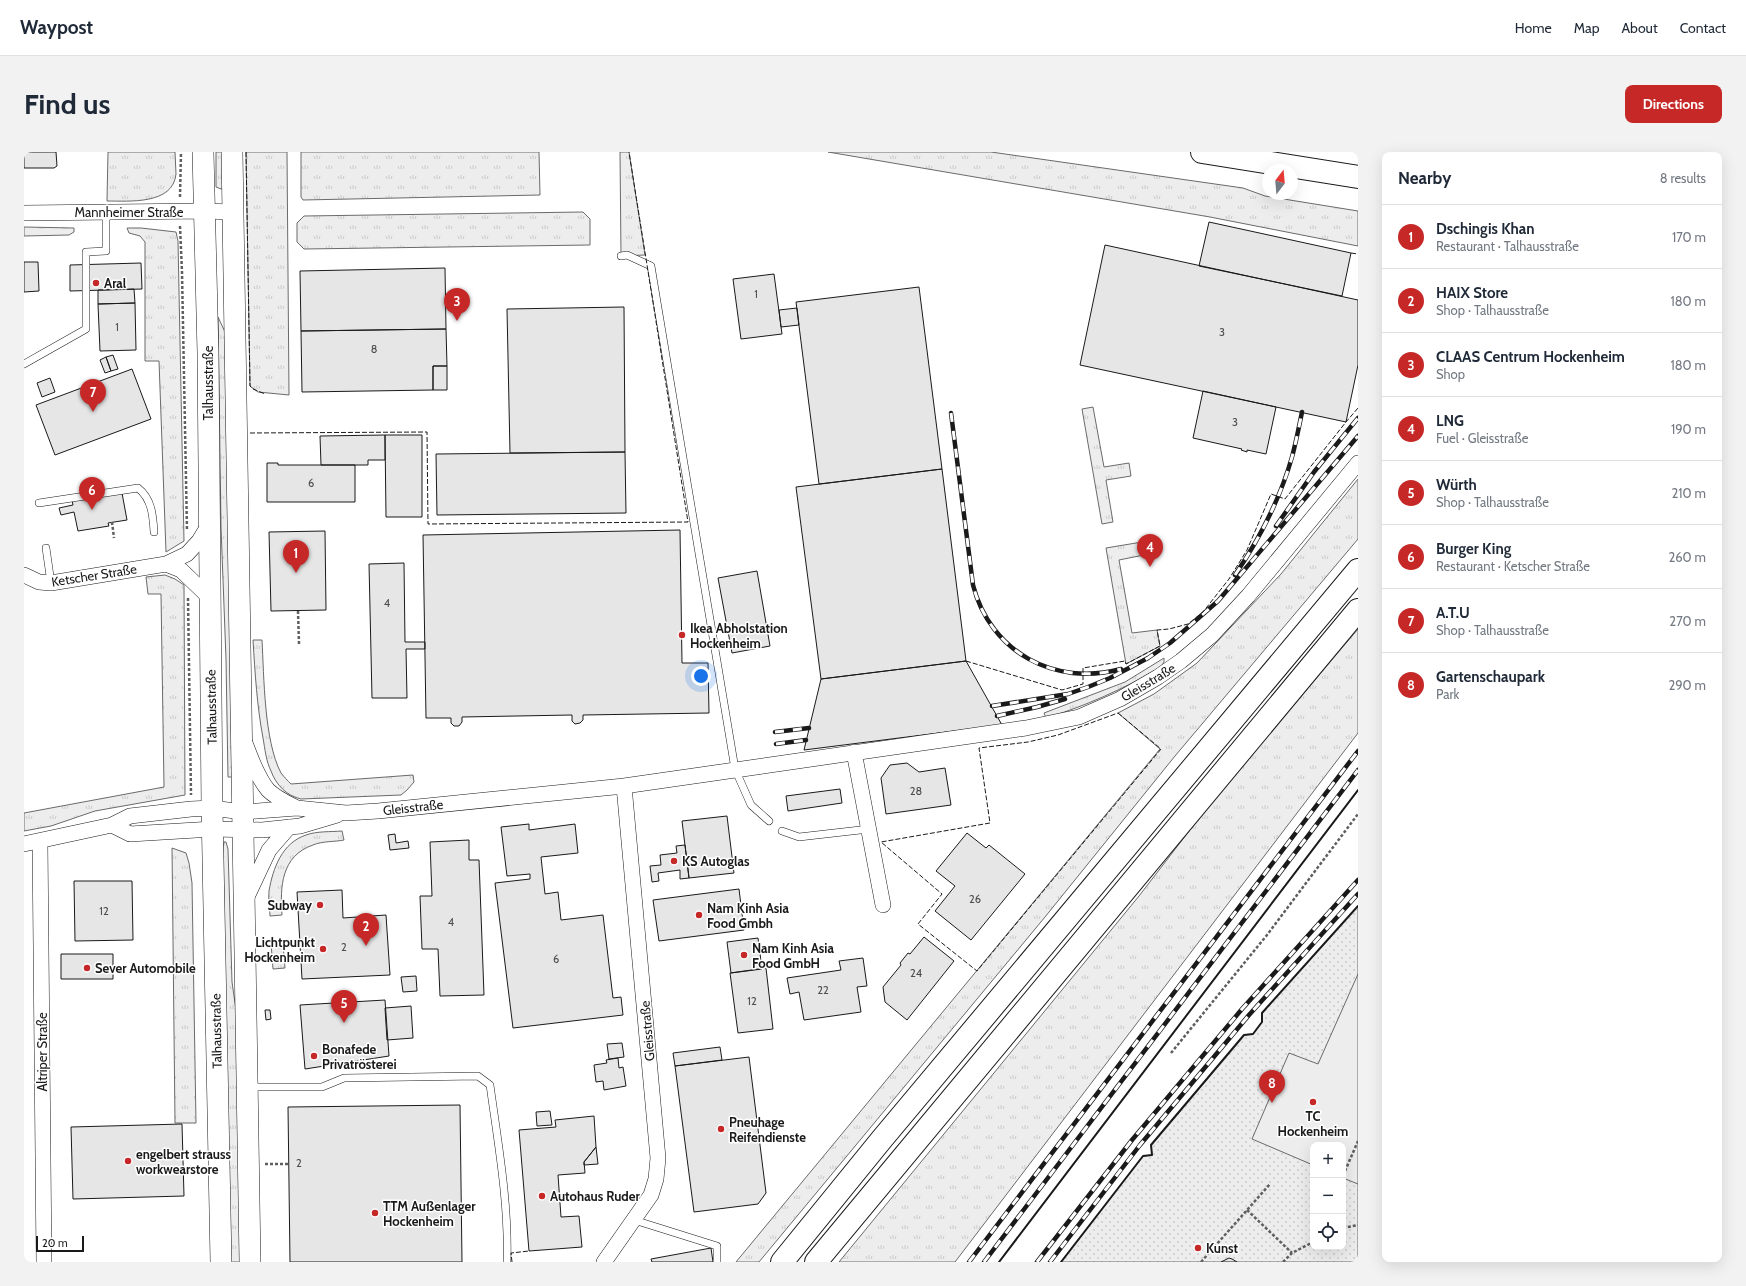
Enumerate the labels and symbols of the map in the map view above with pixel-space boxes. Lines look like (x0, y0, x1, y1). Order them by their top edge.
north arrow (1262, 164, 1298, 200)
street label: Mannheimer Straße (75, 204, 184, 220)
place label: Aral (104, 275, 127, 291)
marker: Aral (91, 278, 101, 288)
house number: 1 (754, 287, 758, 301)
pin: 3 (444, 288, 470, 321)
house number: 1 (115, 320, 119, 334)
house number: 3 (1219, 325, 1225, 339)
house number: 8 (371, 342, 377, 356)
street label: Talhausstraße (200, 345, 216, 421)
pin: 7 (80, 379, 106, 412)
house number: 3 (1232, 415, 1238, 429)
house number: 6 (308, 476, 314, 490)
pin: 6 (79, 477, 105, 510)
pin: 4 (1137, 534, 1163, 567)
pin: 1 (283, 540, 309, 573)
street label: Ketscher Straße (50, 560, 138, 590)
house number: 4 (384, 596, 391, 610)
place label: Ikea Abholstation Hockenheim (690, 620, 788, 651)
marker: Ikea Abholstation Hockenheim (677, 630, 687, 640)
street label: Gleisstraße (1118, 659, 1178, 704)
your location (691, 666, 711, 686)
street label: Talhausstraße (202, 669, 220, 745)
house number: 28 (910, 784, 922, 798)
street label: Gleisstraße (382, 796, 444, 818)
place label: KS Autoglas (682, 853, 750, 869)
marker: KS Autoglas (669, 856, 679, 866)
house number: 26 (969, 892, 981, 906)
place label: Subway (267, 897, 312, 913)
marker: Subway (315, 900, 325, 910)
place label: Nam Kinh Asia Food Gmbh (707, 900, 789, 931)
house number: 12 (99, 904, 109, 918)
marker: Nam Kinh Asia Food Gmbh (694, 910, 704, 920)
pin: 2 (353, 913, 379, 946)
house number: 4 (448, 915, 455, 929)
place label: Lichtpunkt Hockenheim (244, 934, 316, 965)
house number: 2 (341, 940, 347, 954)
place label: Nam Kinh Asia Food GmbH (752, 940, 834, 971)
marker: Lichtpunkt Hockenheim (318, 944, 328, 954)
marker: Nam Kinh Asia Food GmbH (739, 950, 749, 960)
house number: 6 (553, 952, 559, 966)
place label: Sever Automobile (95, 960, 196, 976)
marker: Sever Automobile (82, 963, 92, 973)
house number: 24 (910, 966, 923, 980)
house number: 22 (817, 983, 829, 997)
pin: 5 (331, 990, 357, 1023)
street label: Talhausstraße (207, 993, 225, 1069)
house number: 12 (747, 994, 757, 1008)
street label: Gleisstraße (636, 1000, 658, 1062)
street label: Altriper Straße (34, 1012, 50, 1092)
place label: Bonafede Privatrösterei (322, 1041, 397, 1072)
marker: Bonafede Privatrösterei (309, 1051, 319, 1061)
pin: 8 (1259, 1070, 1285, 1103)
marker: TC Hockenheim (1308, 1097, 1318, 1107)
place label: TC Hockenheim (1278, 1108, 1348, 1139)
place label: Pneuhage Reifendienste (729, 1114, 806, 1145)
marker: Pneuhage Reifendienste (716, 1124, 726, 1134)
place label: engelbert strauss workwearstore (136, 1146, 232, 1177)
marker: engelbert strauss workwearstore (123, 1156, 133, 1166)
house number: 2 (296, 1156, 302, 1170)
place label: Autohaus Ruder (550, 1188, 640, 1204)
marker: Autohaus Ruder (537, 1191, 547, 1201)
place label: TTM Außenlager Hockenheim (383, 1198, 476, 1229)
marker: TTM Außenlager Hockenheim (370, 1208, 380, 1218)
scale bar (36, 1234, 84, 1253)
place label: Kunst (1206, 1240, 1239, 1256)
marker: Kunst (1193, 1243, 1203, 1253)

